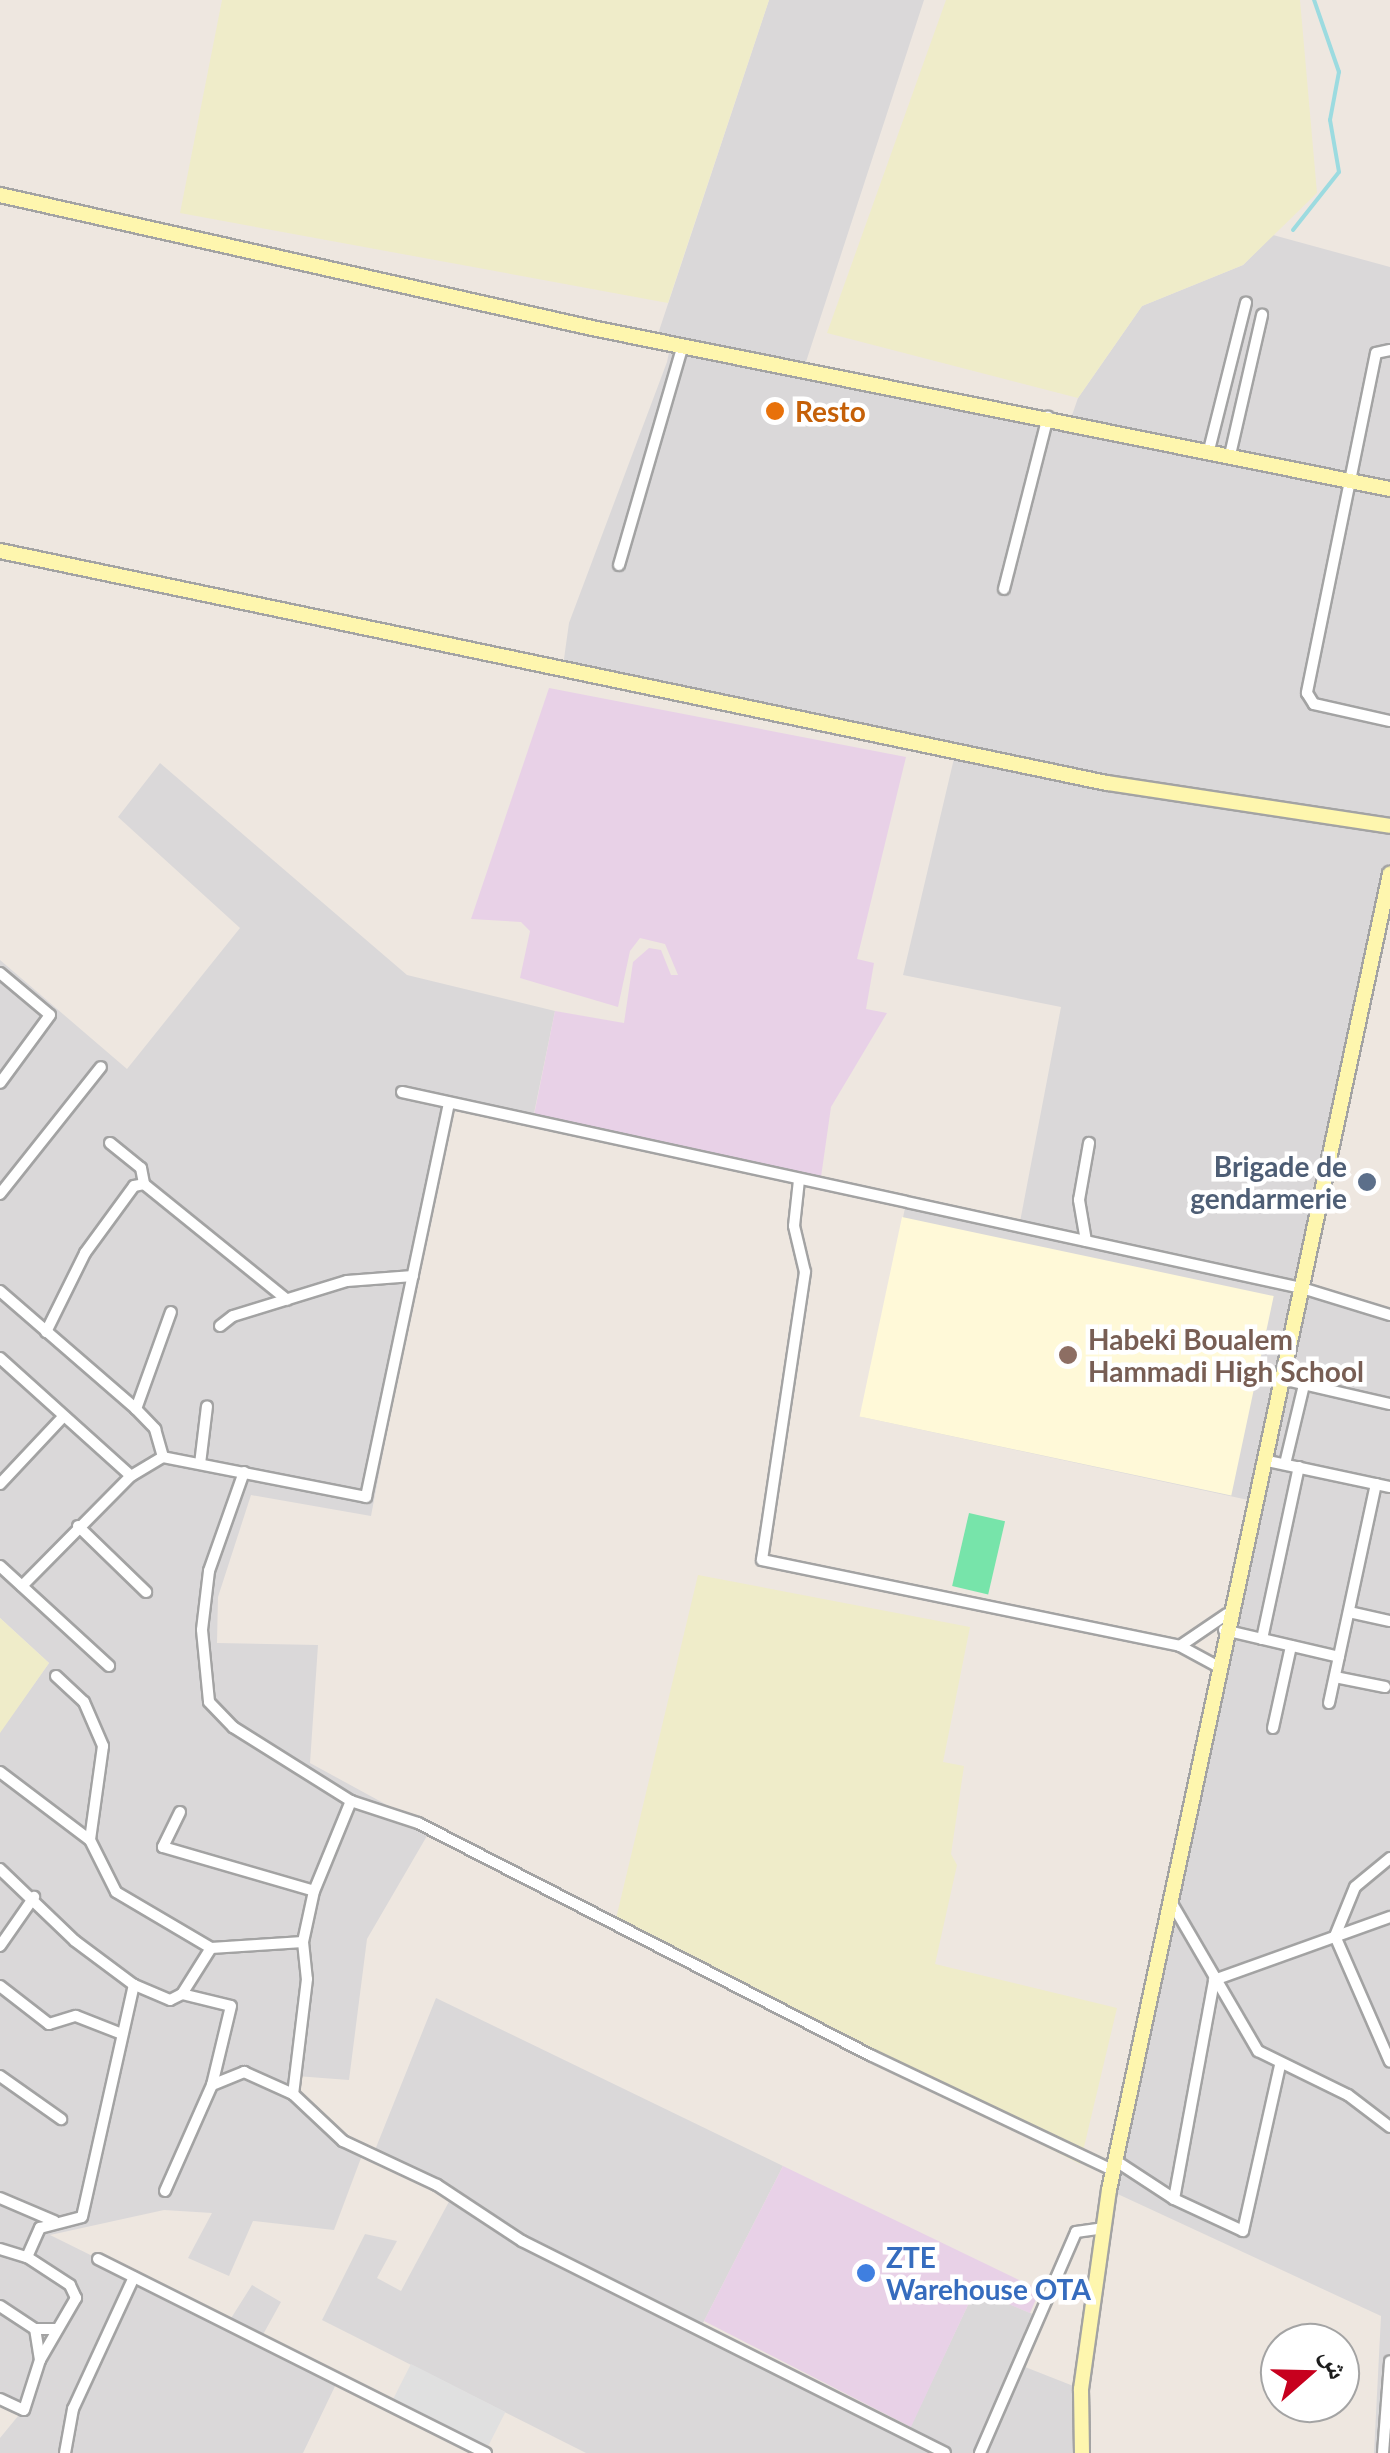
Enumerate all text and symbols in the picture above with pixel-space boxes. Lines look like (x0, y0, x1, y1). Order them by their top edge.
place label: Resto (795, 394, 866, 428)
marker: Resto (764, 400, 786, 422)
place label: Brigade de gendarmerie (1190, 1149, 1347, 1215)
marker: Brigade de gendarmerie (1356, 1171, 1378, 1193)
place label: Habeki Boualem Hammadi High School (1088, 1322, 1364, 1388)
marker: Habeki Boualem Hammadi High School (1057, 1344, 1079, 1366)
place label: ZTE Warehouse OTA (886, 2240, 1091, 2306)
marker: ZTE Warehouse OTA (855, 2262, 877, 2284)
north arrow (1260, 2323, 1360, 2423)
text: ش (1315, 2344, 1357, 2383)

